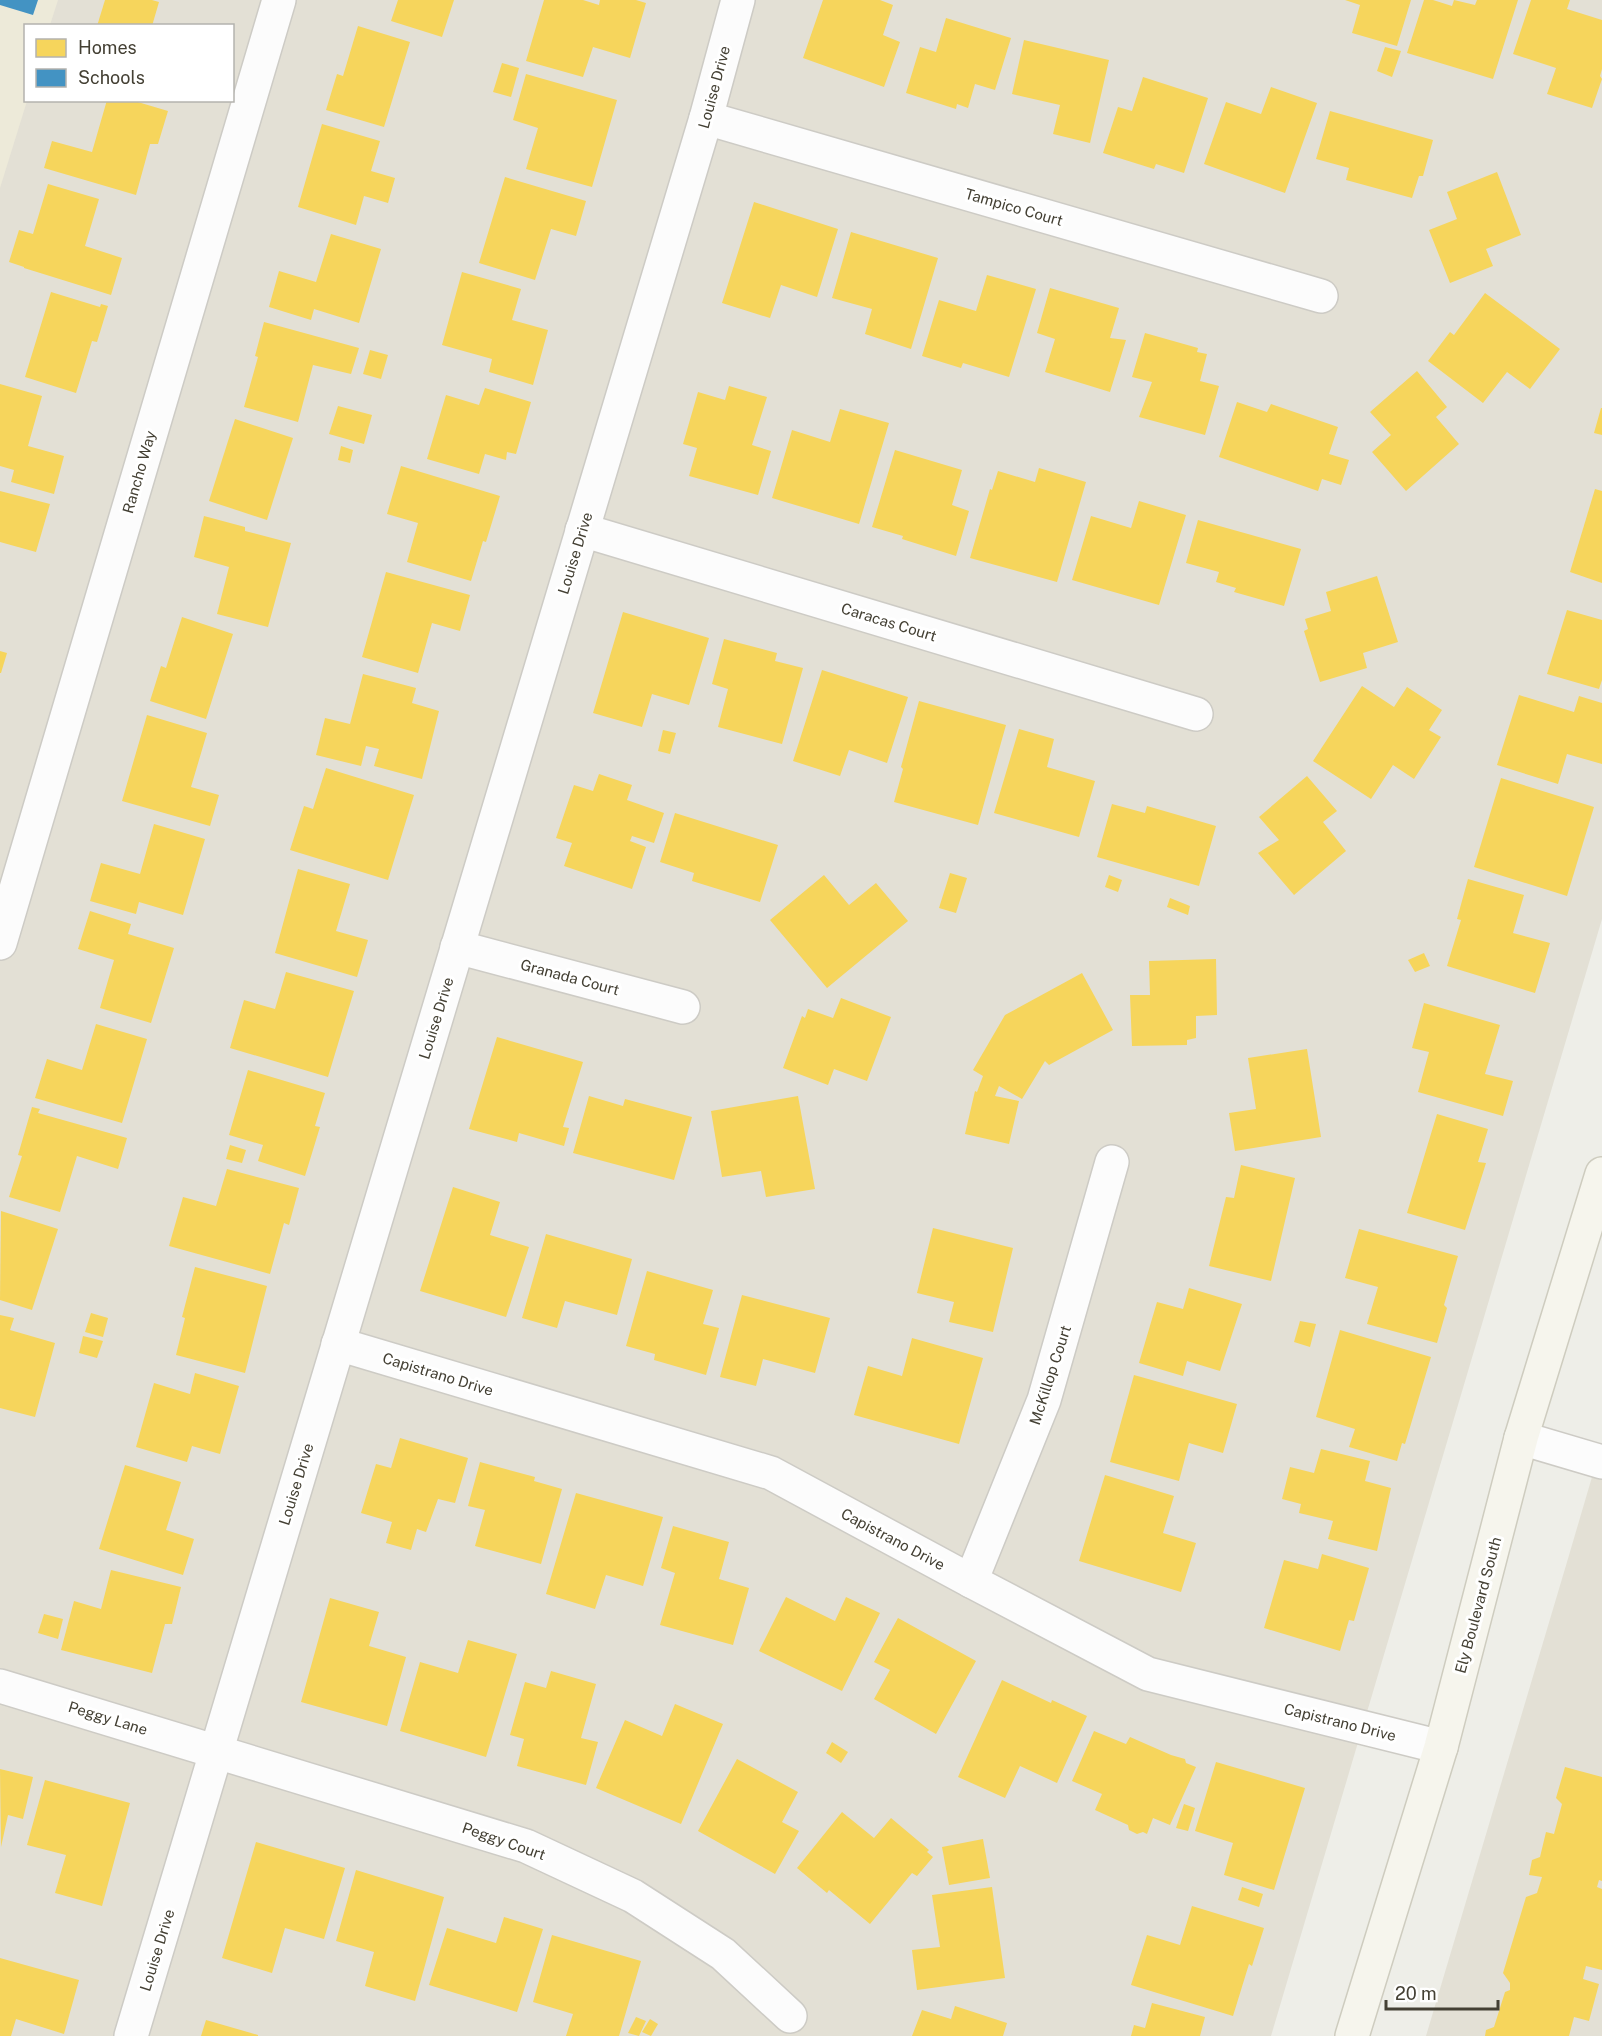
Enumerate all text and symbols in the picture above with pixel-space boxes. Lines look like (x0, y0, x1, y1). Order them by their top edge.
legend (24, 24, 234, 102)
text: Homes (78, 37, 137, 58)
street label: Louise Drive (695, 44, 733, 130)
text: Schools (78, 67, 145, 88)
street label: Tampico Court (963, 185, 1065, 229)
street label: Rancho Way (119, 429, 159, 515)
street label: Louise Drive (554, 510, 596, 596)
street label: Caracas Court (839, 599, 939, 645)
street label: Granada Court (519, 956, 621, 998)
street label: Louise Drive (415, 975, 457, 1061)
street label: McKillop Court (1026, 1323, 1074, 1427)
street label: Capistrano Drive (381, 1349, 495, 1399)
street label: Louise Drive (275, 1441, 317, 1527)
street label: Capistrano Drive (838, 1505, 948, 1573)
street label: Ely Boulevard South (1452, 1535, 1504, 1675)
street label: Peggy Lane (66, 1698, 150, 1738)
street label: Capistrano Drive (1282, 1700, 1398, 1744)
street label: Peggy Court (460, 1819, 548, 1863)
street label: Louise Drive (136, 1907, 178, 1993)
scale bar (1386, 1973, 1498, 2011)
text: 20 m (1395, 1983, 1437, 2004)

